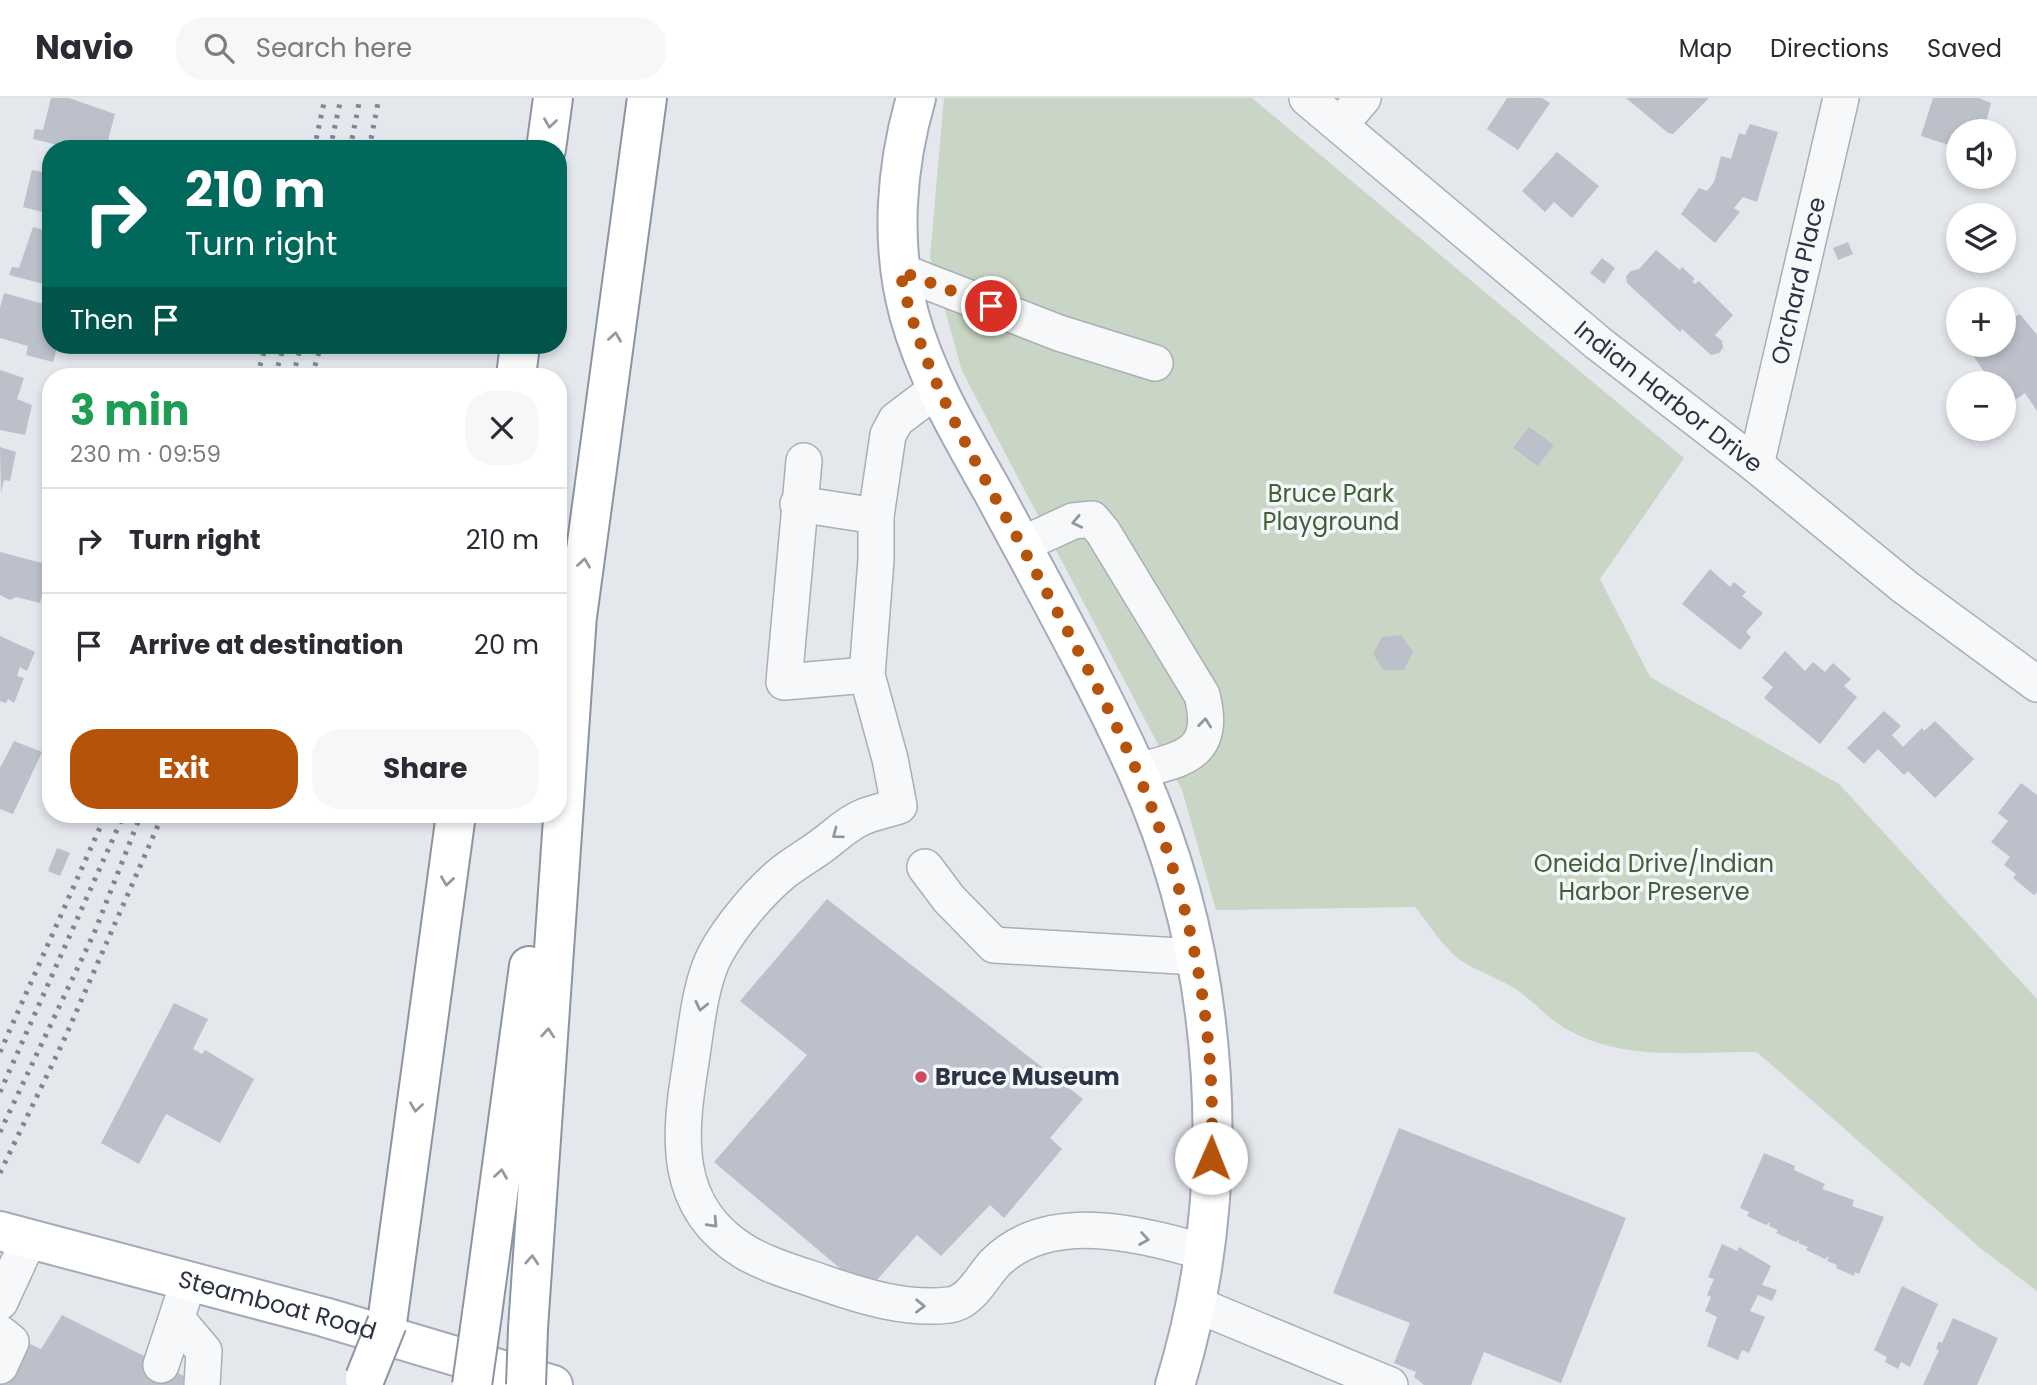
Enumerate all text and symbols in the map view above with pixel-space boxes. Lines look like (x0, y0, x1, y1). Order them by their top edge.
search box (176, 17, 666, 80)
text: Navio (35, 24, 134, 71)
icon: search (200, 29, 238, 67)
text: Search here (256, 30, 412, 66)
text: Map (1679, 32, 1732, 65)
text: Directions (1770, 32, 1889, 65)
text: Saved (1927, 32, 2002, 65)
one-way arrow (542, 118, 557, 129)
map controls (1946, 119, 2016, 441)
button: sound (1946, 119, 2016, 189)
text: 210 m (185, 156, 326, 224)
icon: right (70, 168, 161, 259)
street label: Orchard Place (1763, 194, 1834, 368)
button: layers (1946, 203, 2016, 273)
text: Turn right (185, 221, 337, 266)
pin (961, 276, 1021, 336)
icon: arrive (972, 287, 1010, 325)
button: + (1946, 287, 2016, 357)
icon: arrive (147, 301, 185, 339)
text: Then (70, 302, 133, 338)
street label: Indian Harbor Drive (1567, 313, 1770, 480)
one-way arrow (607, 331, 622, 343)
button: − (1946, 371, 2016, 441)
text: 3 min (70, 381, 190, 440)
button: close (465, 391, 539, 465)
text: 230 m · 09:59 (70, 438, 221, 470)
park label: Bruce Park Playground (1262, 477, 1400, 538)
one-way arrow (1072, 514, 1084, 529)
icon: right (70, 522, 108, 560)
text: Turn right (129, 522, 261, 558)
text: 210 m (466, 522, 539, 558)
one-way arrow (576, 557, 591, 568)
icon: arrive (70, 627, 108, 665)
text: Arrive at destination (129, 627, 404, 663)
text: 20 m (474, 627, 539, 663)
one-way arrow (1197, 718, 1212, 729)
button: Exit (70, 729, 298, 809)
button: Share (312, 729, 539, 809)
one-way arrow (833, 825, 845, 838)
park label: Oneida Drive/Indian Harbor Preserve (1534, 847, 1774, 908)
one-way arrow (440, 876, 455, 887)
one-way arrow (695, 1000, 709, 1012)
one-way arrow (540, 1027, 555, 1038)
place label: Bruce Museum (935, 1060, 1120, 1093)
marker: Bruce Museum (913, 1069, 929, 1085)
one-way arrow (409, 1101, 424, 1113)
position arrow (1174, 1121, 1248, 1195)
one-way arrow (493, 1168, 508, 1180)
one-way arrow (705, 1215, 717, 1228)
one-way arrow (1138, 1231, 1150, 1246)
one-way arrow (525, 1254, 540, 1265)
street label: Steamboat Road (175, 1262, 380, 1348)
one-way arrow (915, 1298, 926, 1313)

